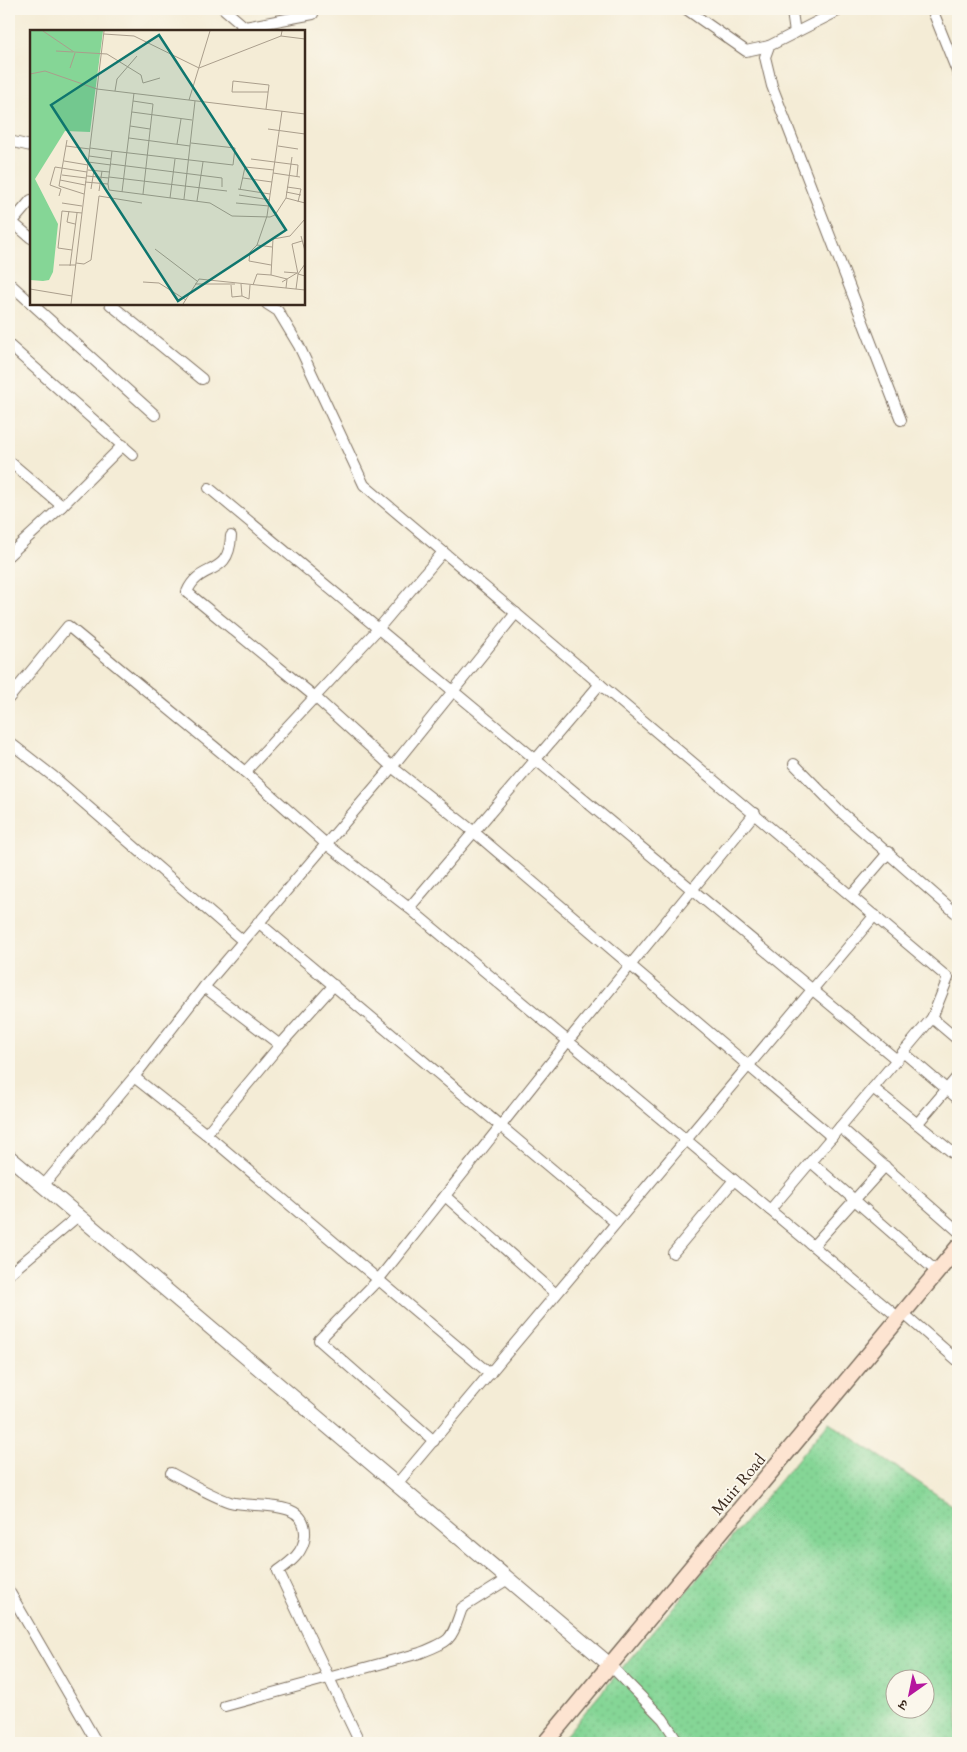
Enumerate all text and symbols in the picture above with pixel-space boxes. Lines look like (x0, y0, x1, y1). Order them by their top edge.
inset map (30, 30, 305, 305)
street label: Muir Road (707, 1449, 771, 1520)
north arrow (884, 1670, 934, 1720)
text: उ (894, 1694, 912, 1715)

